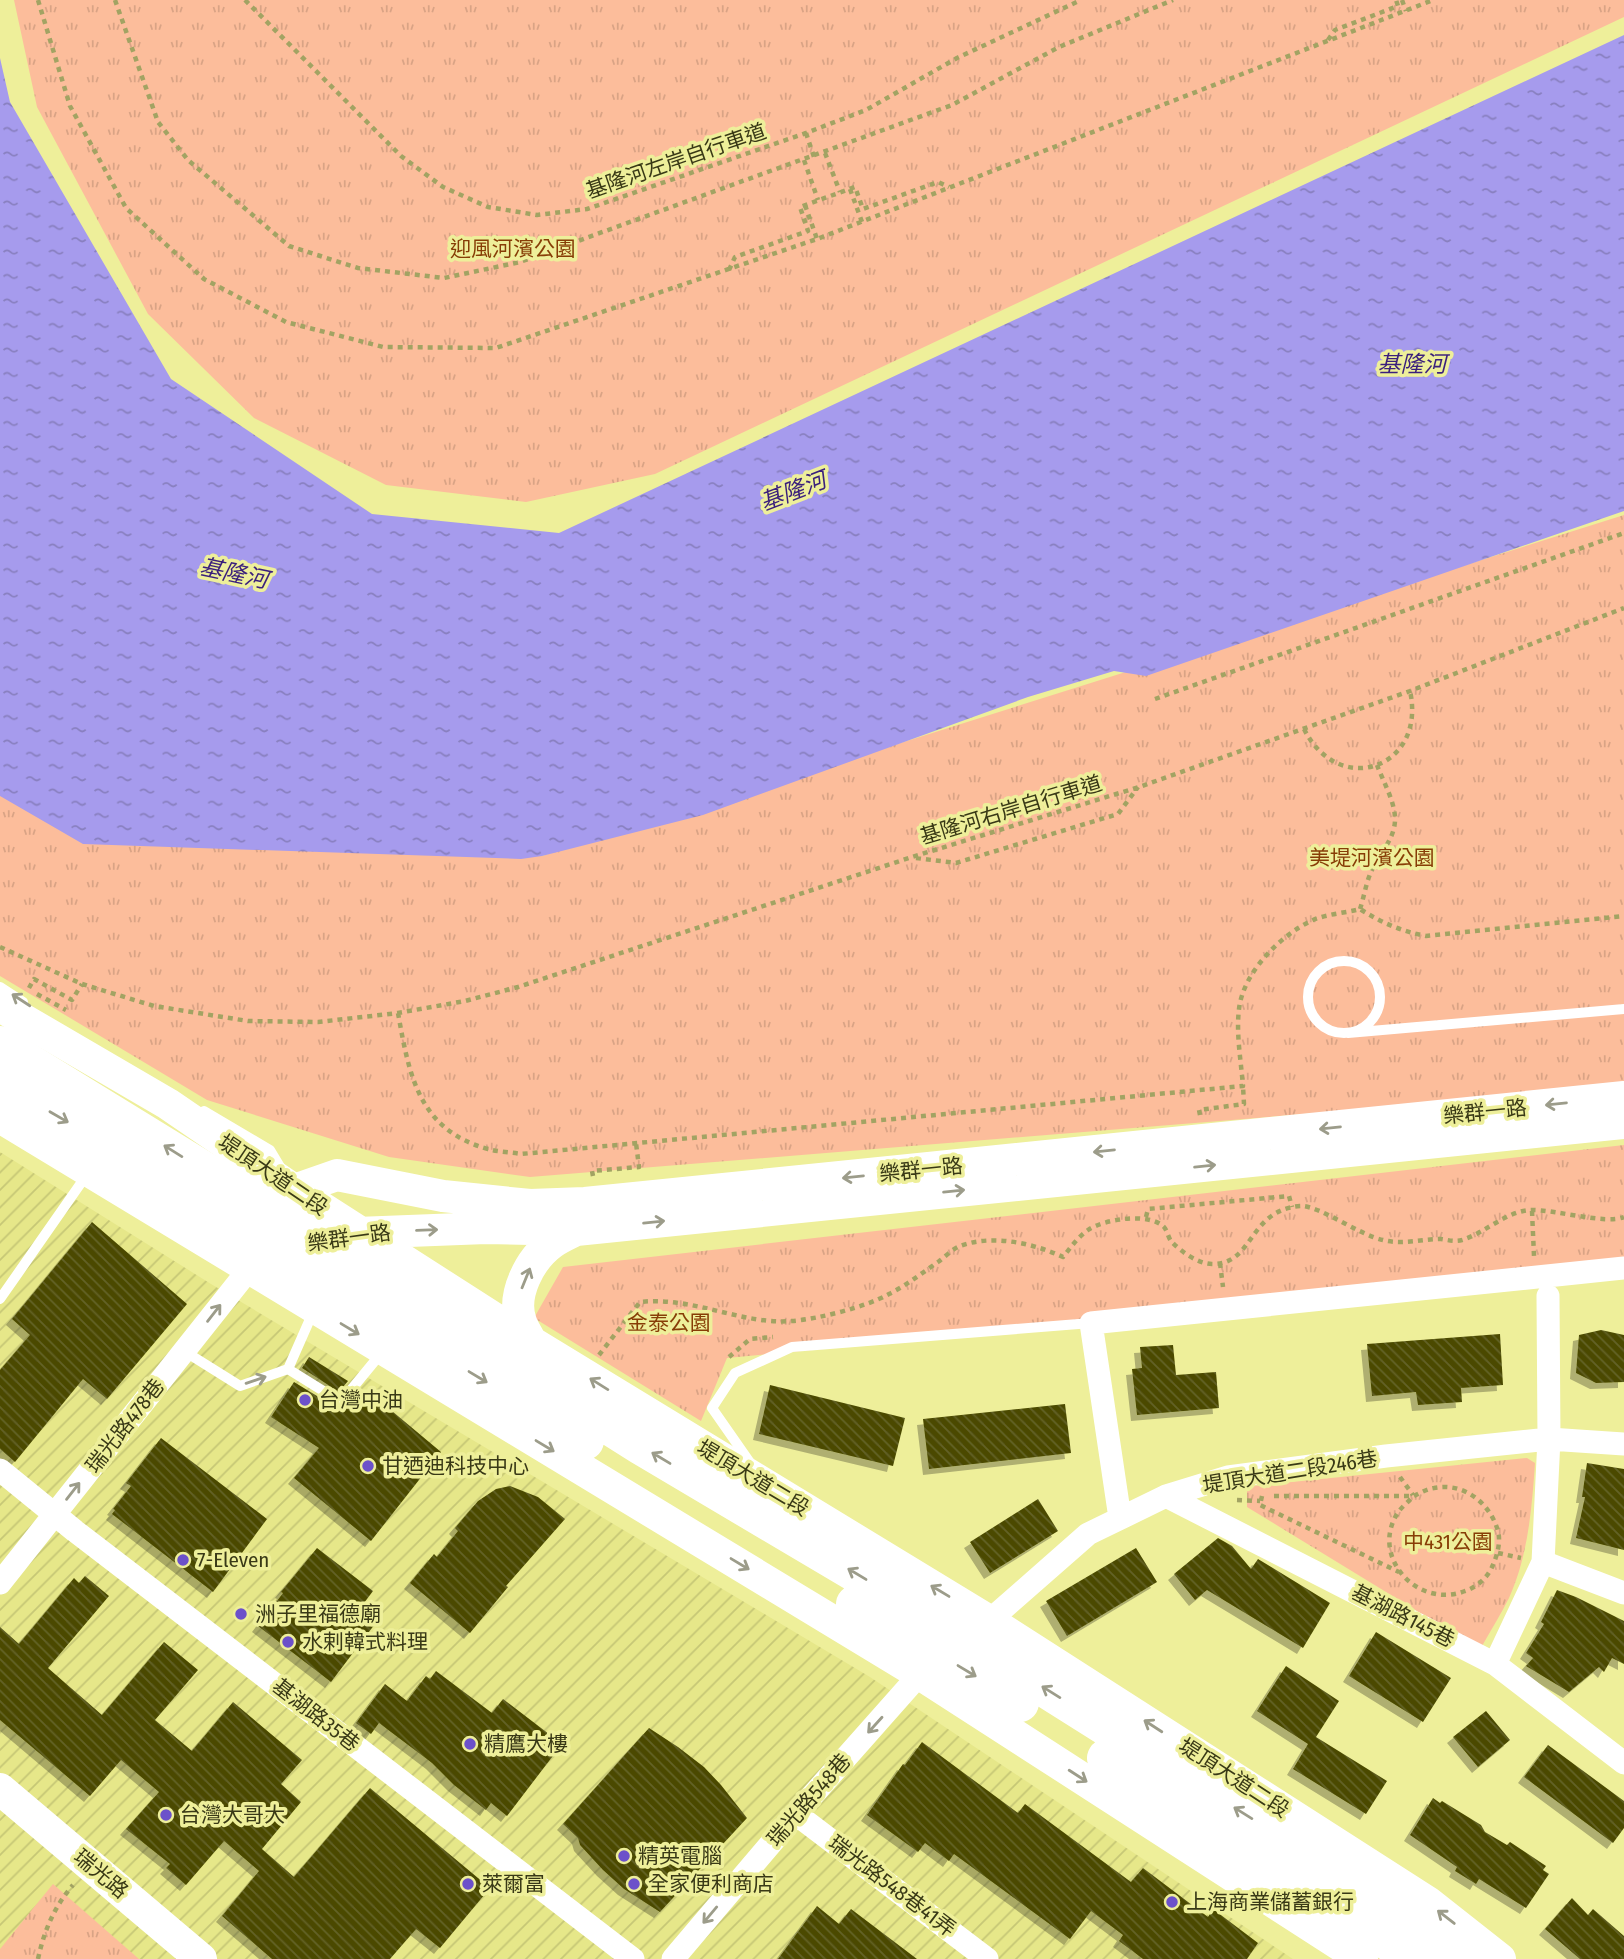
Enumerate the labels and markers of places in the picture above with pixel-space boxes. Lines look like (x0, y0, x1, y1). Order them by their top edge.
place label: 台灣中油 (319, 1387, 403, 1413)
marker: 台灣中油 (297, 1392, 313, 1408)
place label: 甘迺迪科技中心 (382, 1453, 529, 1479)
marker: 甘迺迪科技中心 (360, 1458, 376, 1474)
place label: 7-Eleven (197, 1547, 269, 1573)
marker: 7-Eleven (175, 1552, 191, 1568)
place label: 洲子里福德廟 (255, 1601, 381, 1627)
marker: 洲子里福德廟 (233, 1606, 249, 1622)
place label: 水剌韓式料理 (302, 1629, 428, 1655)
marker: 水剌韓式料理 (280, 1634, 296, 1650)
place label: 精鷹大樓 (484, 1731, 568, 1757)
marker: 精鷹大樓 (462, 1736, 478, 1752)
place label: 台灣大哥大 (180, 1802, 285, 1828)
marker: 台灣大哥大 (158, 1807, 174, 1823)
place label: 精英電腦 (638, 1843, 722, 1869)
marker: 精英電腦 (616, 1848, 632, 1864)
place label: 萊爾富 (482, 1871, 545, 1897)
place label: 全家便利商店 (648, 1871, 774, 1897)
marker: 萊爾富 (460, 1876, 476, 1892)
marker: 全家便利商店 (626, 1876, 642, 1892)
place label: 上海商業儲蓄銀行 (1186, 1889, 1354, 1915)
marker: 上海商業儲蓄銀行 (1164, 1894, 1180, 1910)

